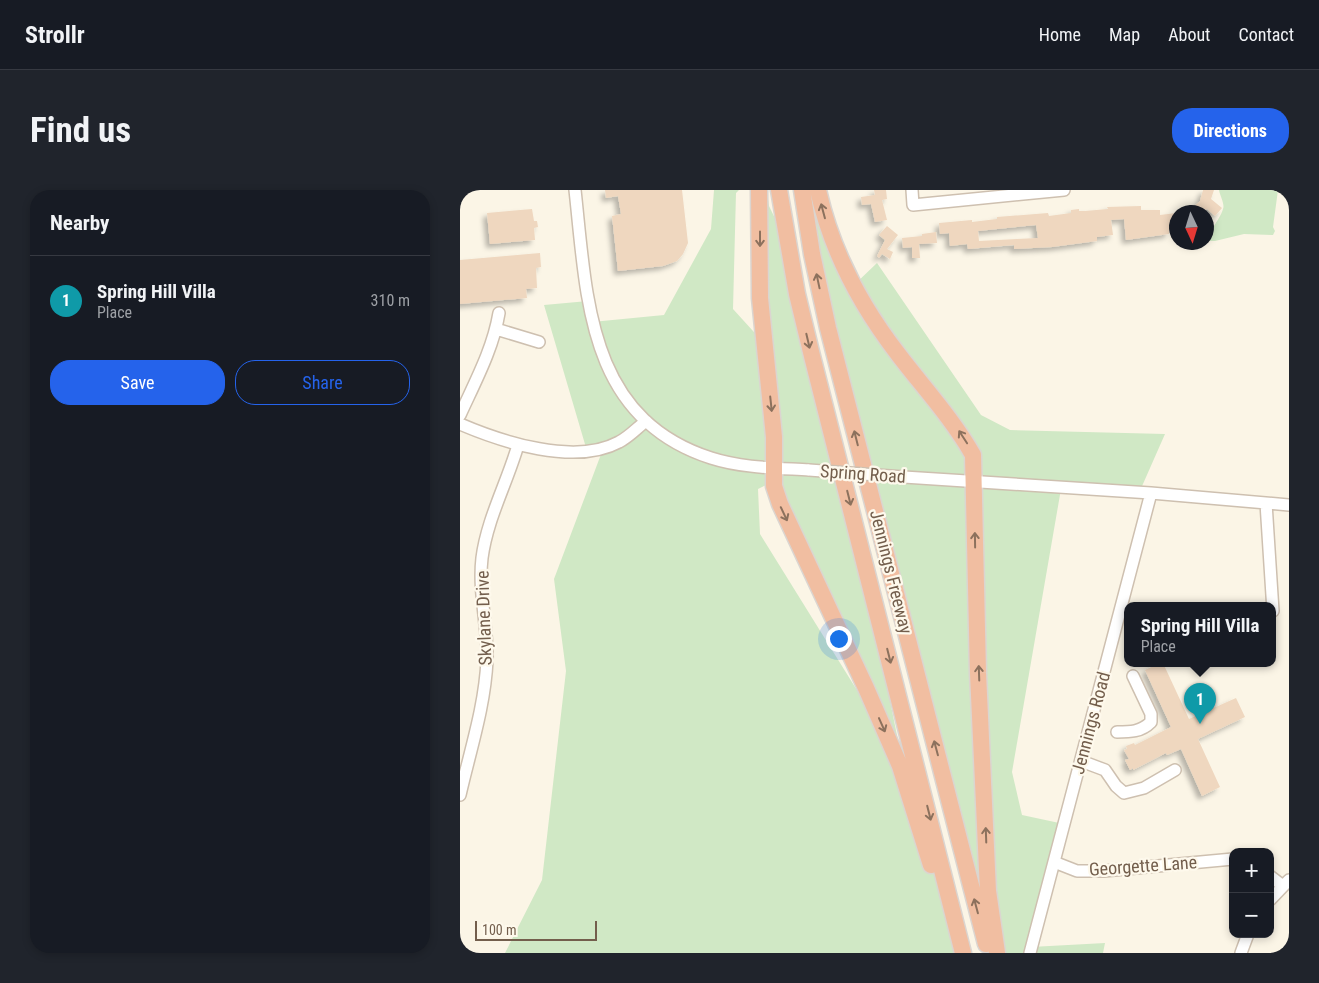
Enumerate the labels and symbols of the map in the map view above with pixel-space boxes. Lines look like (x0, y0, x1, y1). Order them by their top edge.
one-way arrow (818, 203, 828, 219)
north arrow (1169, 205, 1214, 250)
one-way arrow (755, 230, 765, 246)
one-way arrow (812, 273, 822, 289)
one-way arrow (804, 332, 813, 348)
one-way arrow (766, 396, 776, 412)
one-way arrow (957, 430, 968, 444)
one-way arrow (851, 431, 861, 447)
street label: Spring Road (820, 460, 907, 487)
one-way arrow (844, 490, 854, 506)
one-way arrow (780, 507, 790, 522)
street label: Jennings Freeway (866, 508, 917, 636)
one-way arrow (970, 532, 980, 548)
street label: Skylane Drive (471, 570, 496, 666)
your location (826, 626, 852, 652)
one-way arrow (884, 647, 894, 663)
one-way arrow (974, 665, 983, 681)
street label: Jennings Road (1067, 670, 1114, 776)
pin: 1 (1184, 683, 1216, 724)
one-way arrow (878, 717, 888, 732)
one-way arrow (930, 741, 940, 757)
one-way arrow (924, 805, 934, 821)
one-way arrow (981, 827, 990, 843)
street label: Georgette Lane (1088, 851, 1198, 880)
one-way arrow (971, 898, 980, 914)
scale bar (475, 918, 598, 941)

